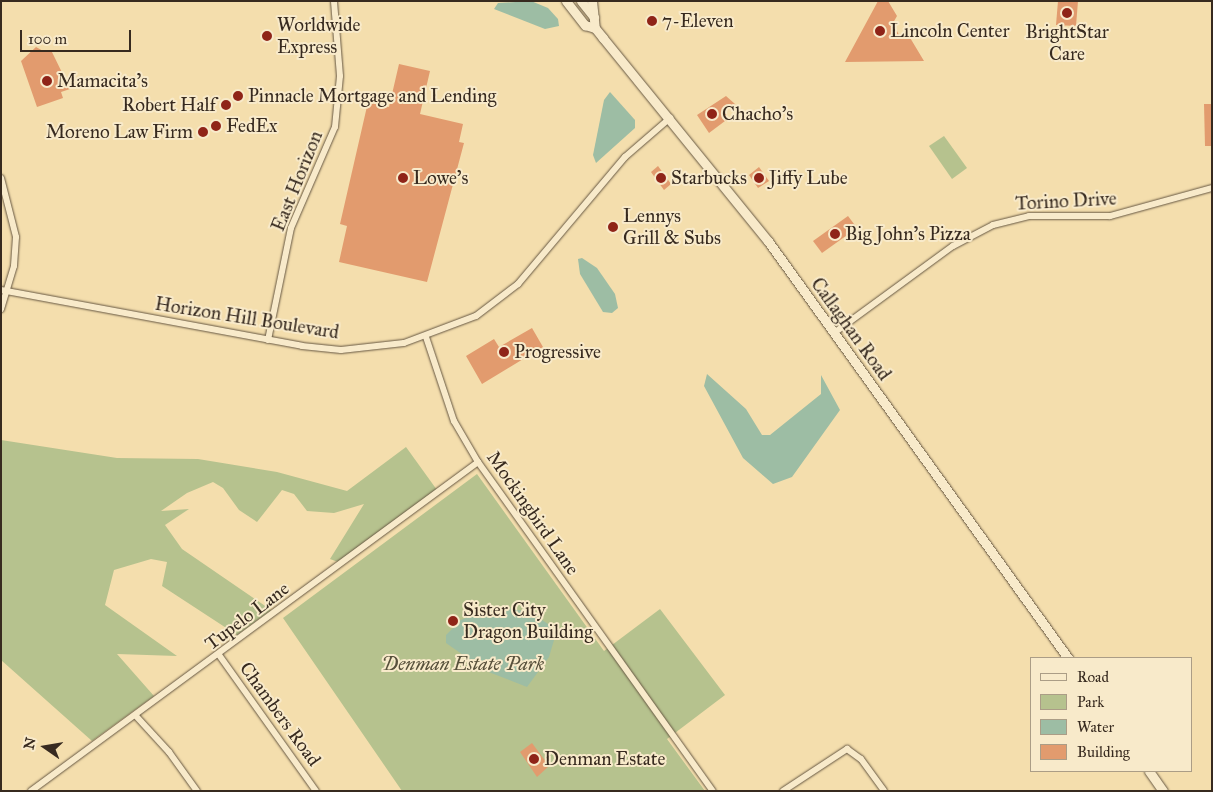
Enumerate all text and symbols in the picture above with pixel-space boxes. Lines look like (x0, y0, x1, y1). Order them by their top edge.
marker: BrightStar Care (1061, 7, 1073, 19)
place label: 7-Eleven (662, 10, 734, 32)
place label: Worldwide Express (277, 14, 361, 58)
marker: 7-Eleven (646, 15, 658, 27)
scale bar (22, 20, 134, 52)
place label: Lincoln Center (890, 20, 1010, 42)
place label: BrightStar Care (1025, 21, 1109, 65)
marker: Lincoln Center (874, 25, 886, 37)
text: 100 m (28, 30, 67, 48)
marker: Worldwide Express (261, 30, 273, 42)
place label: Mamacita's (57, 70, 148, 92)
marker: Mamacita's (41, 75, 53, 87)
place label: Pinnacle Mortgage and Lending (248, 85, 496, 107)
marker: Pinnacle Mortgage and Lending (232, 90, 244, 102)
place label: Robert Half (122, 94, 216, 116)
marker: Robert Half (220, 99, 232, 111)
place label: Chacho's (722, 103, 793, 125)
marker: Chacho's (706, 108, 718, 120)
place label: FedEx (226, 115, 277, 137)
marker: FedEx (210, 120, 222, 132)
place label: Moreno Law Firm (46, 121, 193, 143)
marker: Moreno Law Firm (197, 126, 209, 138)
street label: East Horizon (267, 127, 327, 235)
place label: Lowe's (413, 167, 468, 189)
place label: Starbucks (671, 167, 747, 189)
place label: Jiffy Lube (769, 167, 848, 189)
marker: Lowe's (397, 172, 409, 184)
marker: Starbucks (655, 172, 667, 184)
marker: Jiffy Lube (753, 172, 765, 184)
street label: Torino Drive (1015, 187, 1117, 215)
place label: Lennys Grill & Subs (623, 205, 721, 249)
marker: Lennys Grill & Subs (607, 221, 619, 233)
place label: Big John's Pizza (845, 223, 971, 245)
marker: Big John's Pizza (829, 228, 841, 240)
street label: Callaghan Road (806, 273, 896, 385)
street label: Horizon Hill Boulevard (153, 292, 341, 344)
place label: Progressive (514, 341, 601, 363)
marker: Progressive (498, 346, 510, 358)
street label: Mockingbird Lane (482, 447, 584, 579)
street label: Tupelo Lane (200, 577, 294, 655)
place label: Sister City Dragon Building (463, 599, 593, 643)
marker: Sister City Dragon Building (447, 615, 459, 627)
park label: Denman Estate Park (382, 653, 544, 675)
street label: Chambers Road (235, 657, 325, 771)
legend (1030, 657, 1193, 772)
text: Road (1077, 668, 1109, 686)
text: Park (1077, 693, 1104, 711)
text: Water (1077, 718, 1114, 736)
north arrow (20, 722, 70, 772)
text: N (20, 736, 40, 751)
text: Building (1077, 743, 1130, 761)
place label: Denman Estate (544, 748, 665, 770)
marker: Denman Estate (528, 753, 540, 765)

